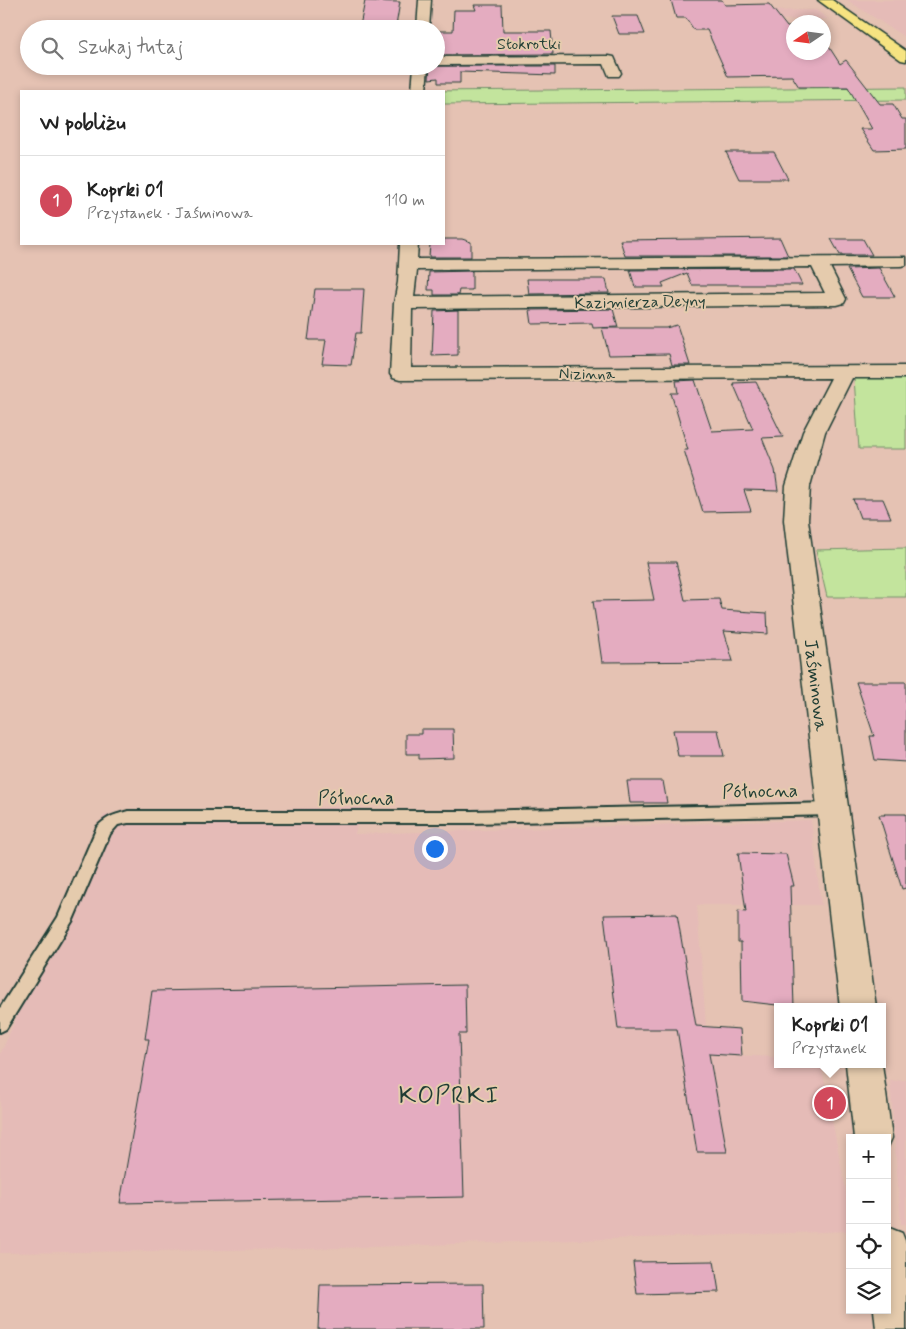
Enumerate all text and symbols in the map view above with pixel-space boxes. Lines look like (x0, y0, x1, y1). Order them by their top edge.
north arrow (786, 15, 831, 60)
search box (20, 20, 445, 75)
icon: search (38, 34, 66, 62)
street label: Stokrotki (497, 34, 561, 55)
text: Szukaj tutaj (78, 35, 183, 60)
text: W pobliżu (40, 109, 126, 137)
text: Koprki 01 (87, 178, 164, 203)
text: 1 (52, 190, 60, 211)
text: 110 m (384, 190, 425, 211)
text: Przystanek · Jaśminowa (87, 203, 253, 224)
street label: Kazimierza Deyny (574, 291, 706, 314)
street label: Nizinna (559, 364, 616, 385)
street label: Jaśminowa (797, 638, 834, 733)
street label: Północna (722, 778, 798, 805)
street label: Północna (318, 786, 394, 811)
your location (422, 836, 448, 862)
popup (774, 1003, 886, 1068)
text: Koprki 01 (792, 1013, 868, 1038)
text: Przystanek (792, 1038, 867, 1059)
district label: KOPRKI (399, 1080, 499, 1113)
pin: 1 (814, 1084, 846, 1122)
map controls (846, 1134, 891, 1314)
button: + (846, 1134, 891, 1179)
button: − (846, 1179, 891, 1224)
button: locate (846, 1224, 891, 1269)
button: layers (846, 1269, 891, 1314)

